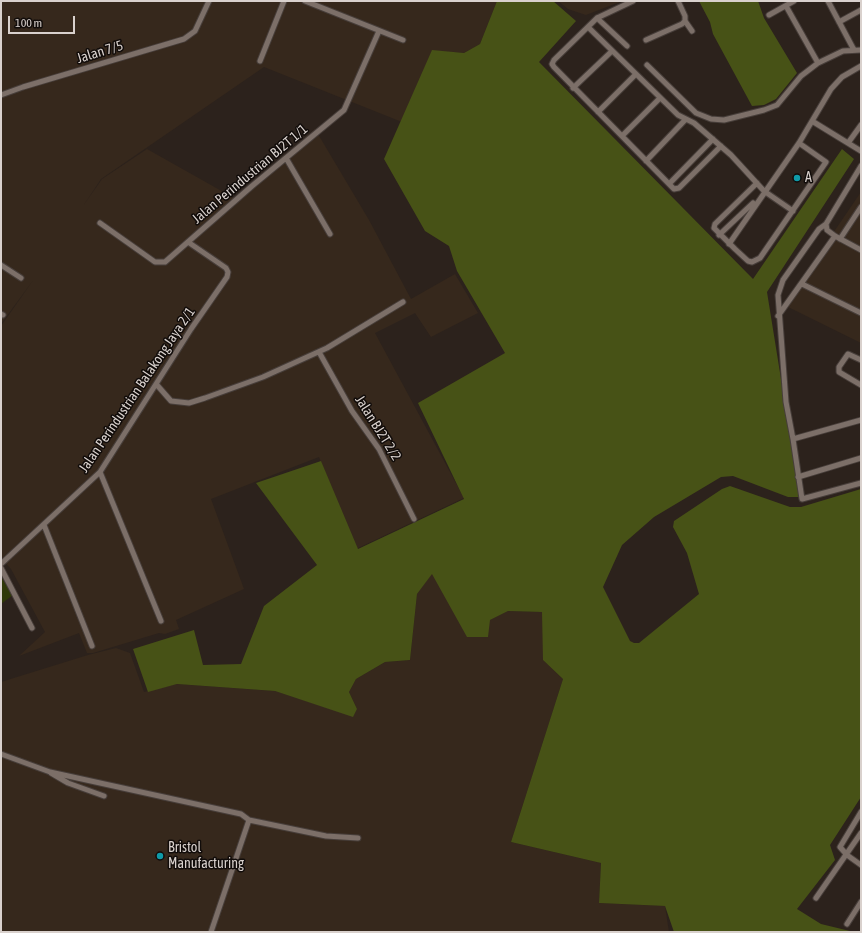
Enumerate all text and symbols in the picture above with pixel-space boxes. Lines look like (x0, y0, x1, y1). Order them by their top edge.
scale bar (10, 8, 77, 34)
text: 100 m (15, 16, 42, 30)
street label: Jalan 7/5 (75, 37, 125, 67)
street label: Jalan Perindustrian BJ2T 1/1 (189, 121, 311, 227)
place label: A (805, 170, 812, 186)
marker: A (792, 173, 802, 183)
street label: Jalan Perindustrian Balakong Jaya 2/1 (75, 304, 199, 476)
street label: Jalan BJ2T 2/2 (351, 392, 405, 464)
place label: Bristol Manufacturing (168, 840, 244, 872)
marker: Bristol Manufacturing (155, 851, 165, 861)

